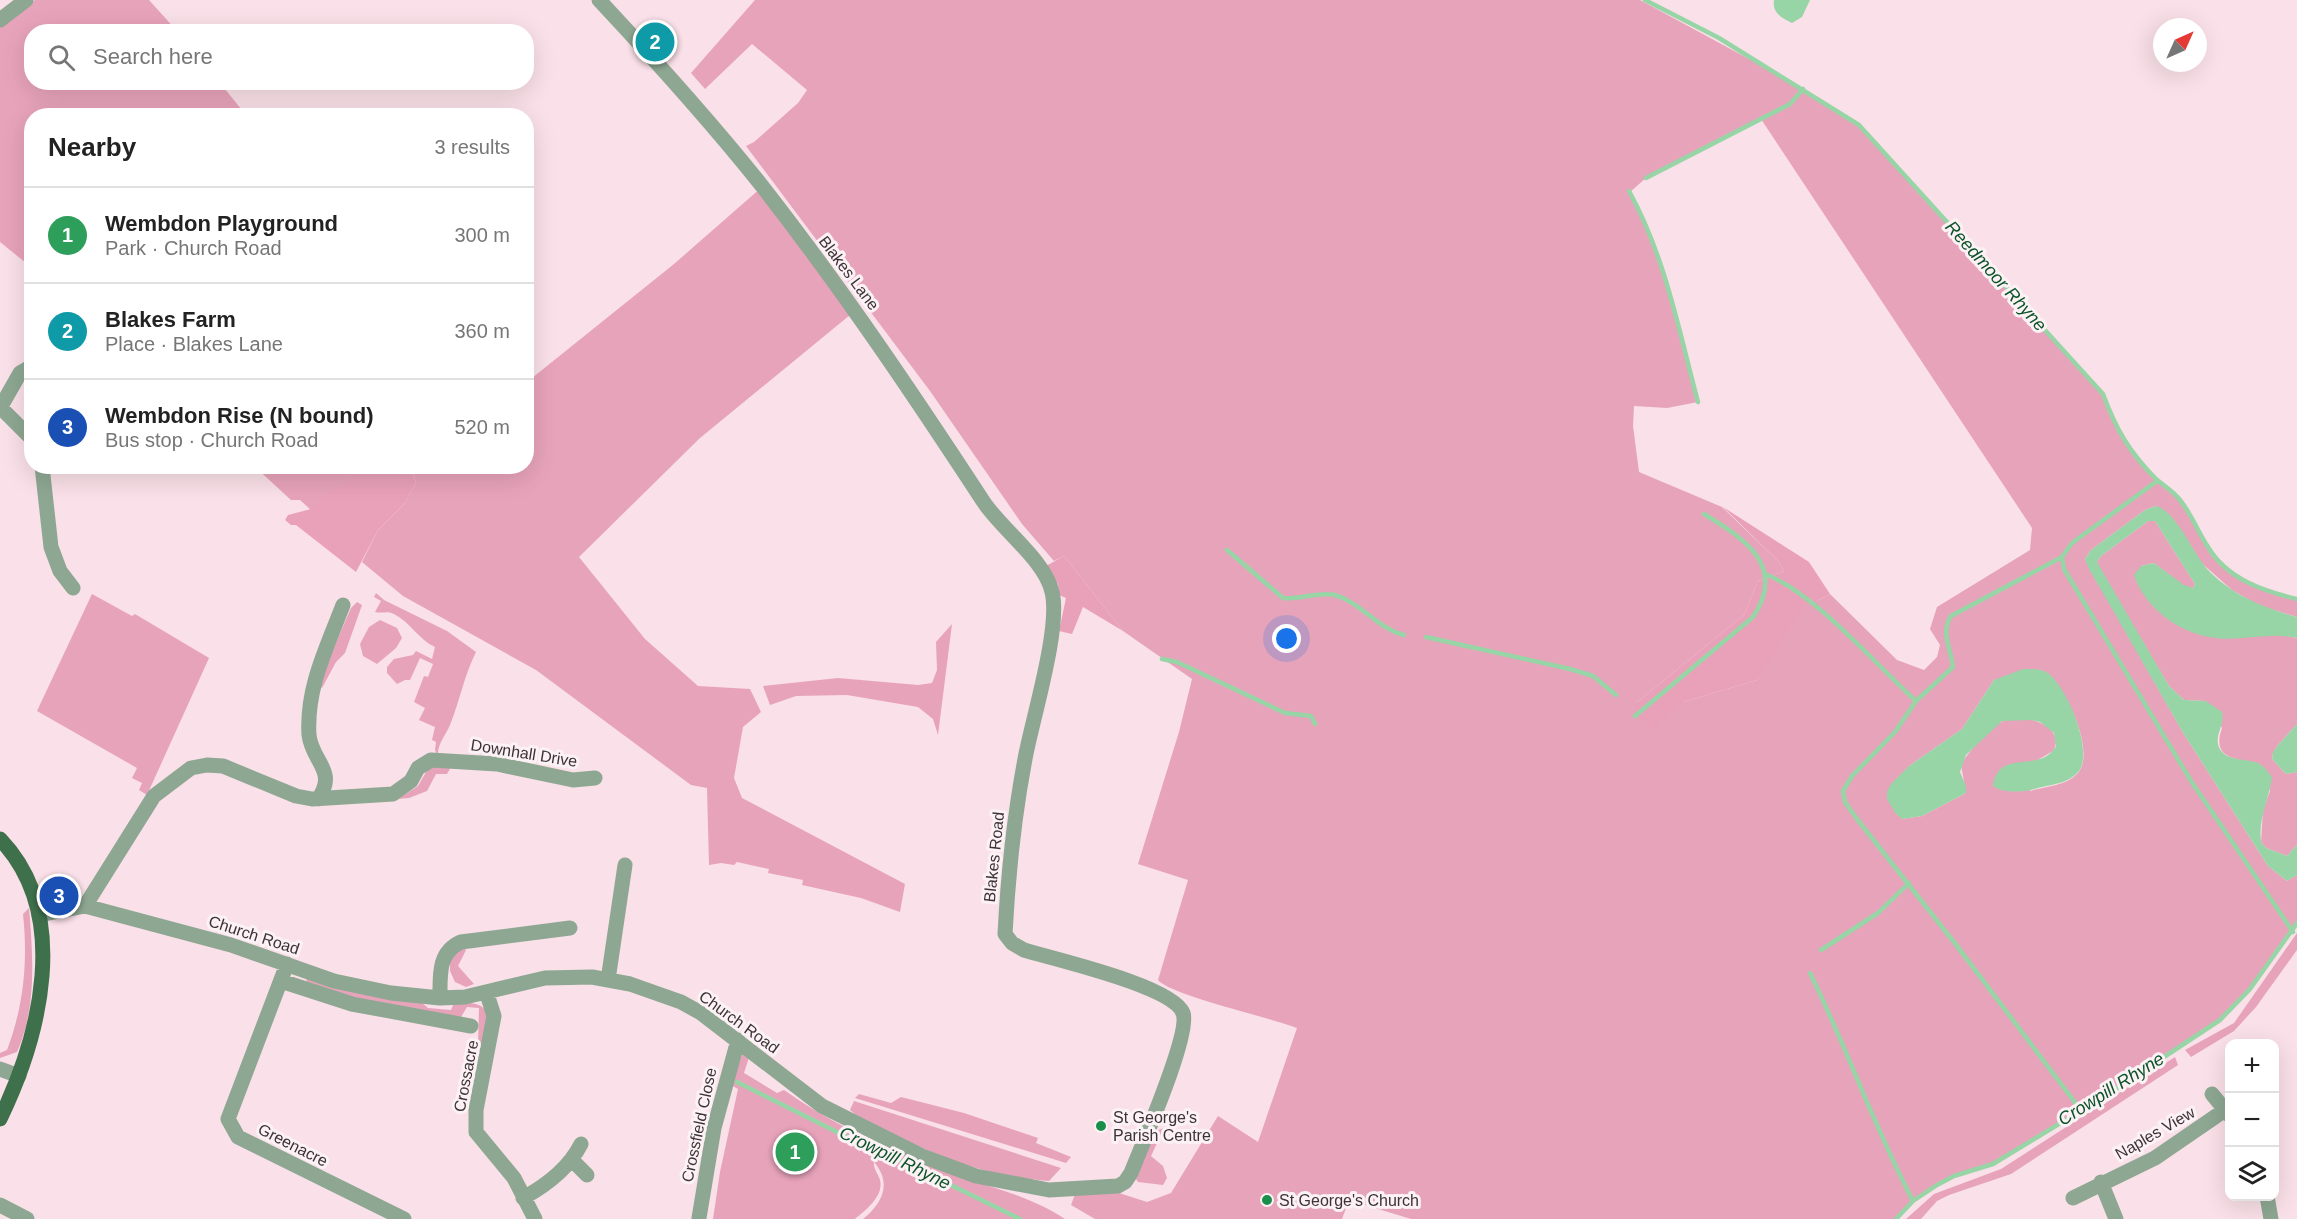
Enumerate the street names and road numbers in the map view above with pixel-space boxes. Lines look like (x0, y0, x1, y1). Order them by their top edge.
street label: Blakes Lane (816, 233, 882, 313)
street label: Downhall Drive (470, 736, 579, 770)
street label: Blakes Road (981, 811, 1007, 903)
street label: Church Road (207, 912, 301, 958)
street label: Church Road (696, 987, 782, 1057)
street label: Crossacre (451, 1038, 481, 1113)
street label: Crossfield Close (679, 1066, 719, 1184)
street label: Naples View (2112, 1103, 2198, 1163)
street label: Greenacre (255, 1120, 331, 1170)

